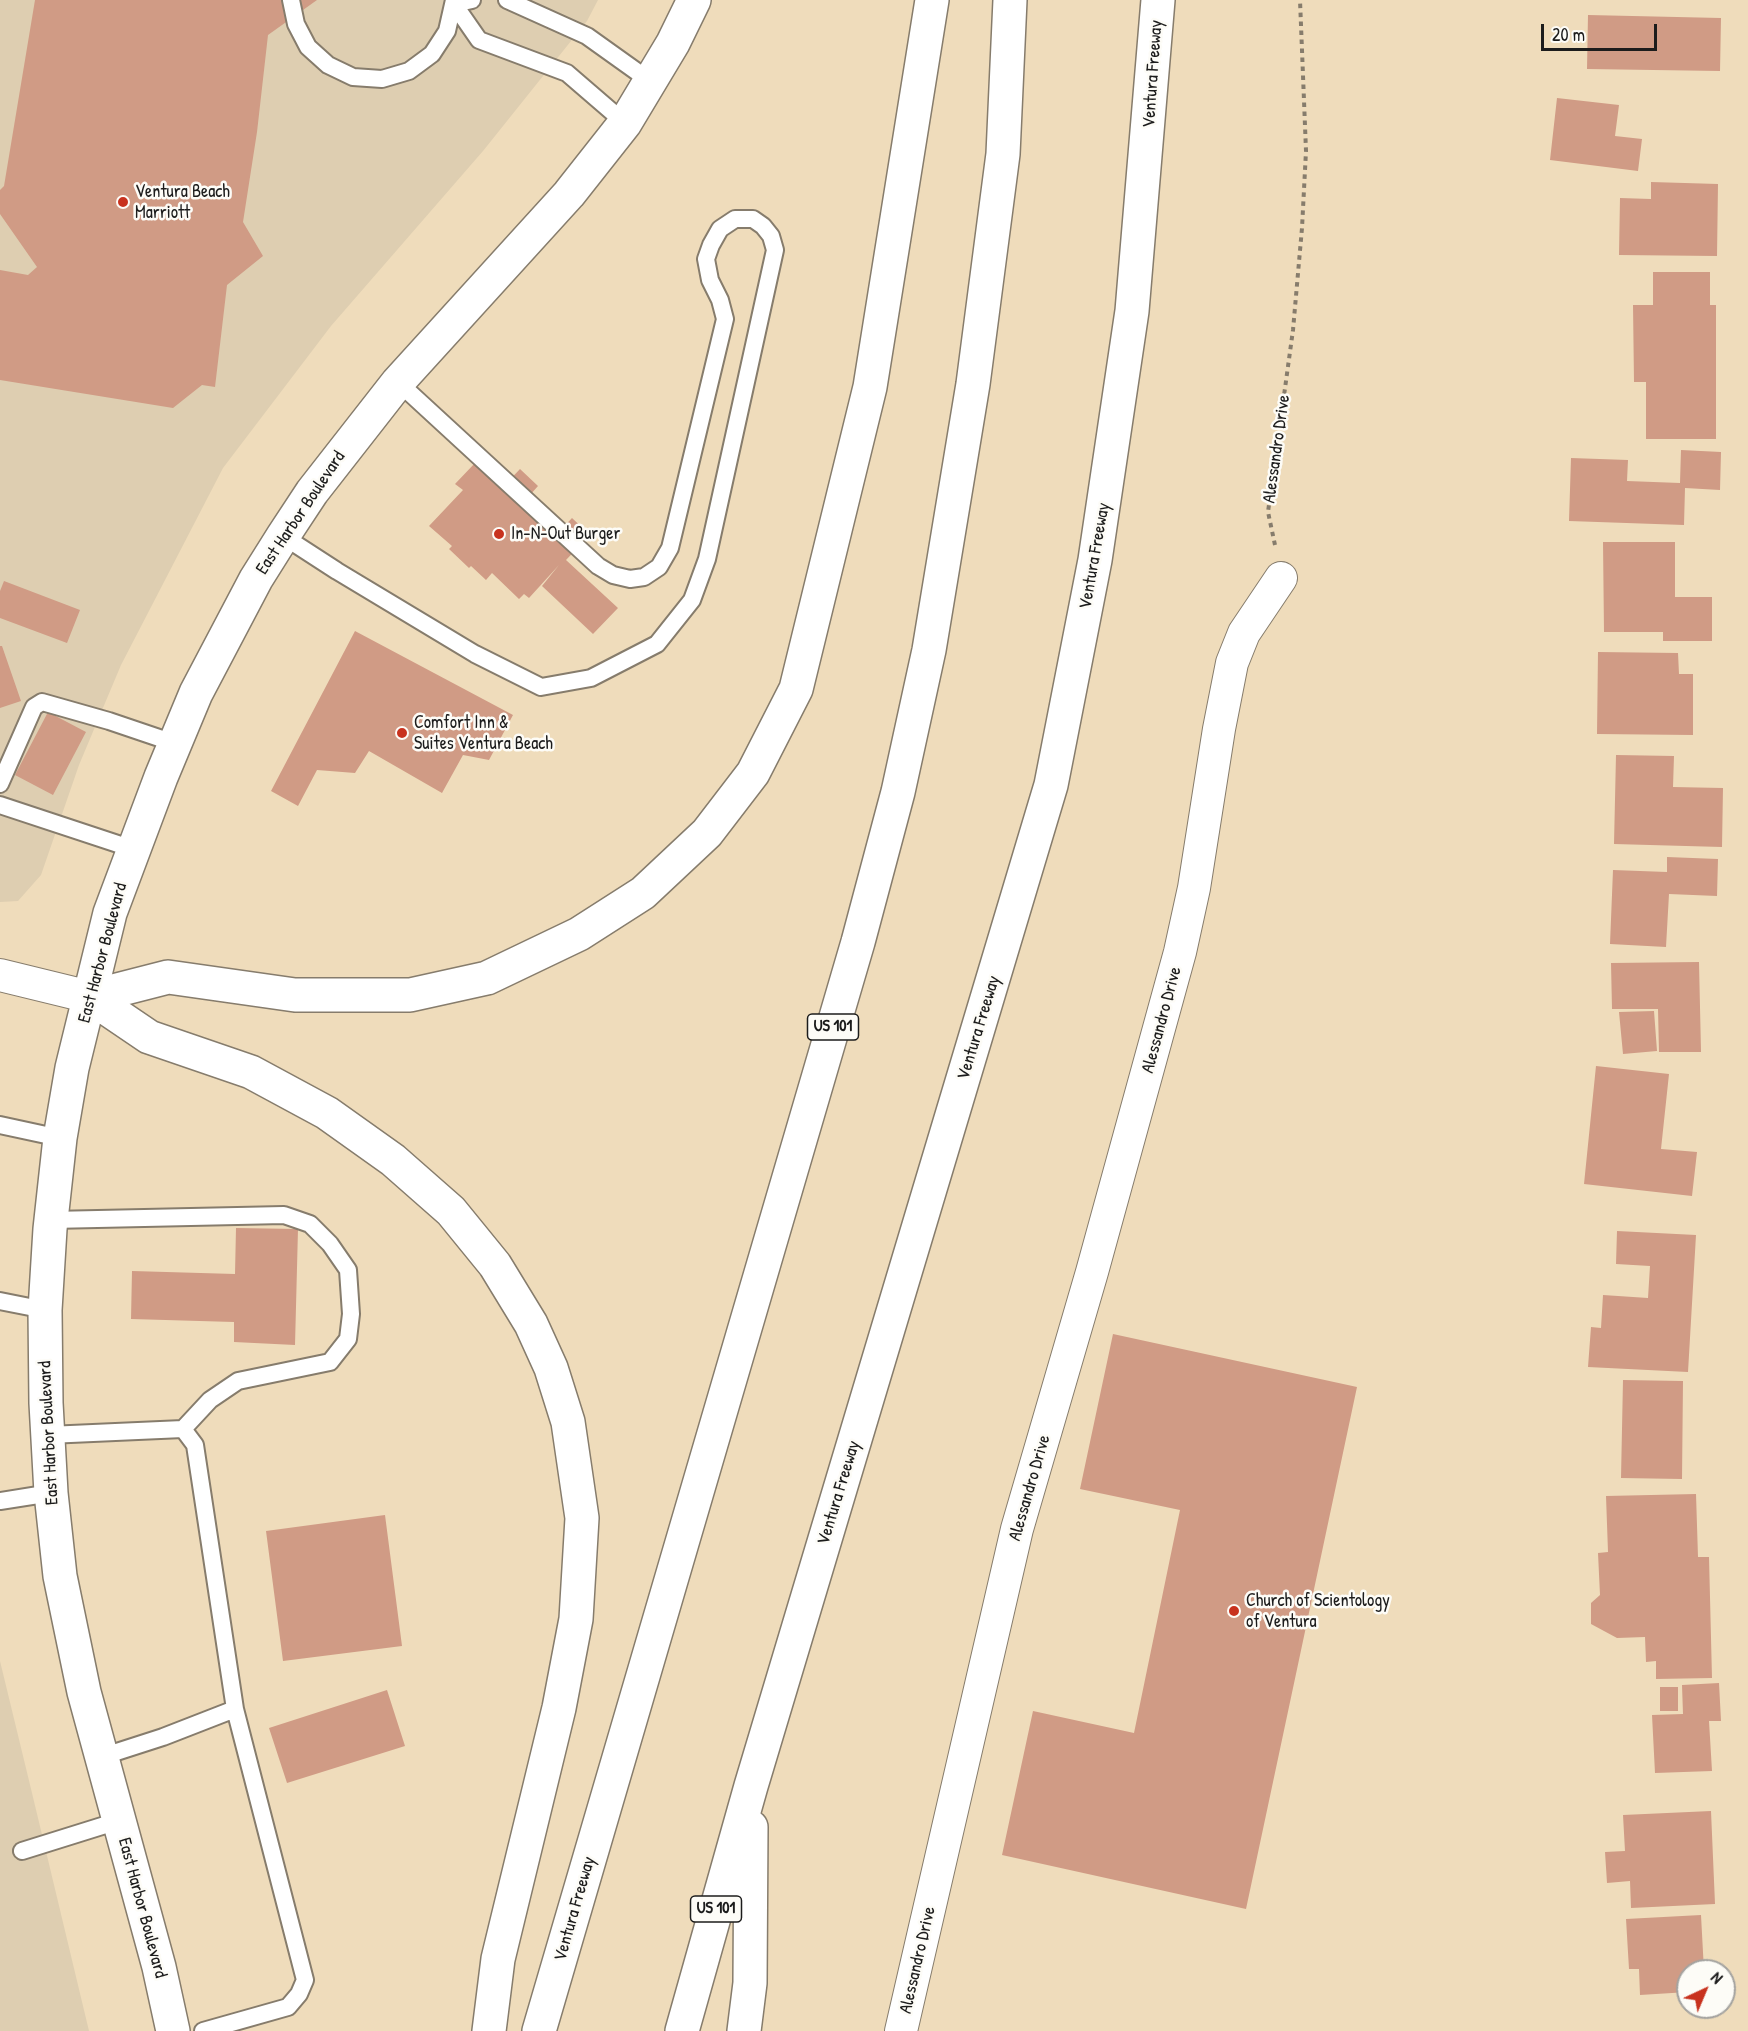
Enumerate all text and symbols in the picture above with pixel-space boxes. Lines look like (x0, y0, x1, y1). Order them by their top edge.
scale bar (1544, 12, 1660, 50)
street label: Ventura Freeway (1138, 19, 1168, 129)
text: 20 m (1552, 22, 1585, 47)
place label: Ventura Beach Marriott (135, 181, 230, 224)
marker: Ventura Beach Marriott (116, 195, 130, 209)
street label: Alessandro Drive (1259, 394, 1295, 504)
street label: East Harbor Boulevard (252, 447, 350, 579)
street label: Ventura Freeway (1075, 501, 1115, 611)
place label: In-N-Out Burger (511, 523, 620, 545)
marker: In-N-Out Burger (492, 527, 506, 541)
place label: Comfort Inn & Suites Ventura Beach (414, 712, 553, 754)
marker: Comfort Inn & Suites Ventura Beach (395, 726, 409, 740)
street label: East Harbor Boulevard (74, 881, 132, 1025)
street label: Alessandro Drive (1137, 965, 1187, 1075)
street label: Ventura Freeway (953, 973, 1005, 1083)
road number: US 101 (808, 1014, 858, 1040)
street label: East Harbor Boulevard (34, 1360, 64, 1506)
street label: Alessandro Drive (1005, 1433, 1055, 1543)
street label: Ventura Freeway (813, 1438, 865, 1548)
place label: Church of Scientology of Ventura (1246, 1590, 1390, 1632)
marker: Church of Scientology of Ventura (1227, 1604, 1241, 1618)
street label: East Harbor Boulevard (113, 1836, 171, 1980)
street label: Ventura Freeway (550, 1854, 600, 1964)
road number: US 101 (690, 1896, 742, 1922)
street label: Alessandro Drive (895, 1904, 941, 2016)
north arrow (1676, 1959, 1736, 2019)
text: N (1706, 1967, 1728, 1988)

